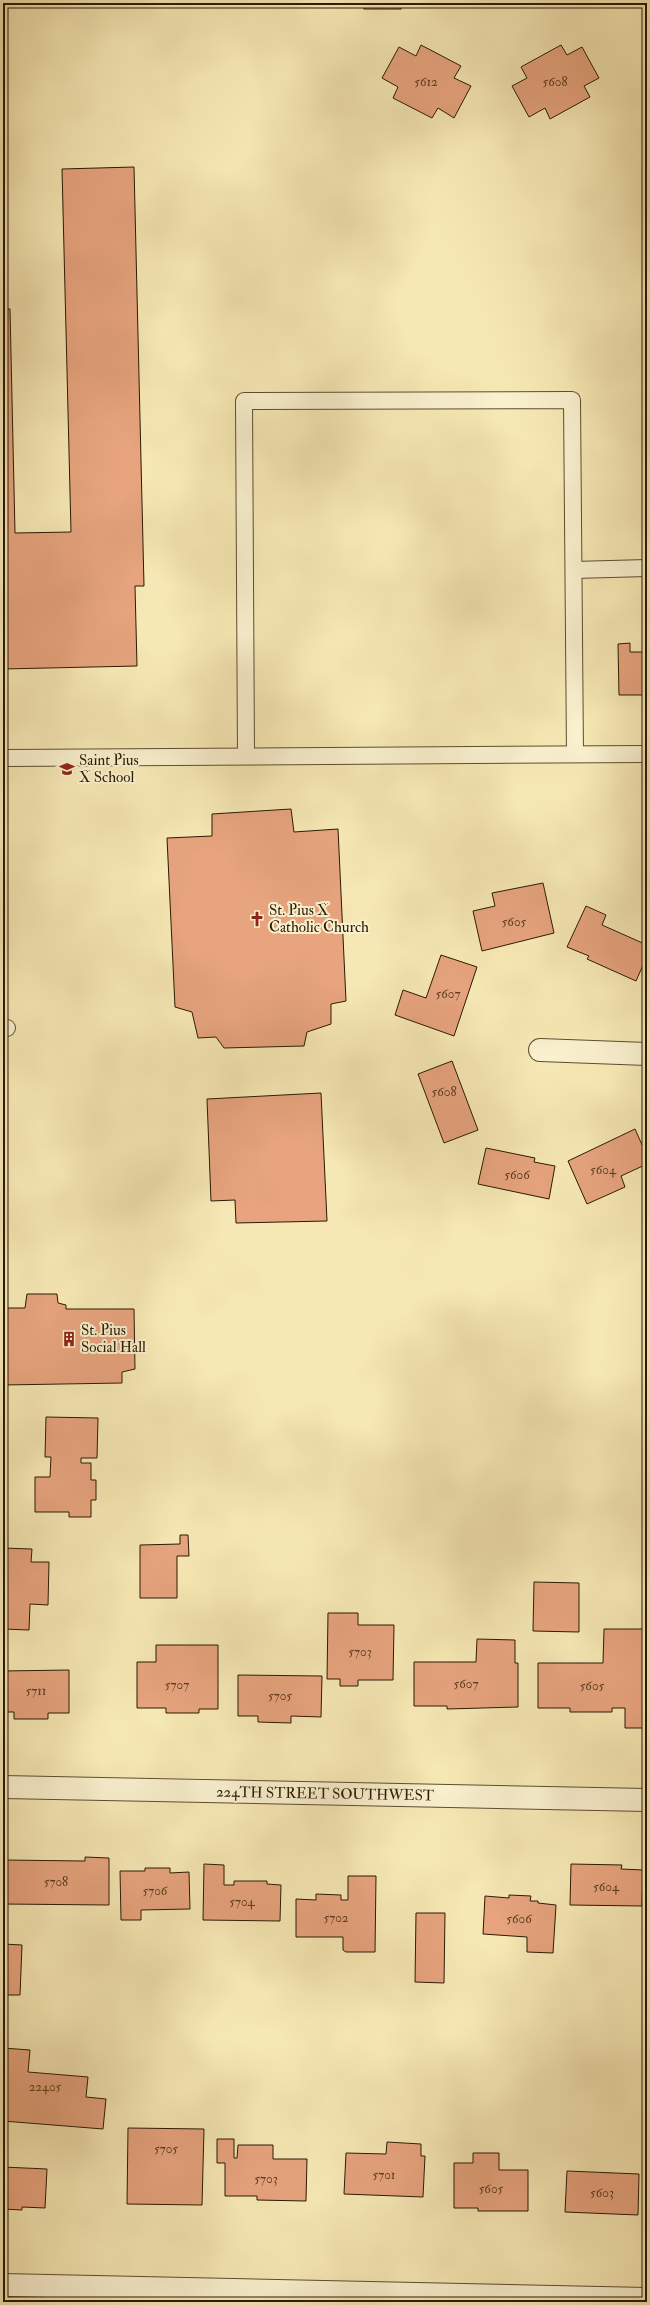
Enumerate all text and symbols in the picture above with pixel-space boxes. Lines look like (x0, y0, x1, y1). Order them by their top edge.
house number: 5612 (414, 74, 438, 90)
house number: 5608 (543, 74, 568, 90)
place label: Saint Pius X School (79, 751, 139, 787)
school or university icon: Saint Pius X School (58, 760, 76, 778)
place label: St. Pius X Catholic Church (269, 901, 369, 937)
church icon: St. Pius X Catholic Church (248, 910, 266, 928)
house number: 5605 (502, 914, 527, 930)
house number: 5607 (436, 986, 460, 1002)
house number: 5608 (432, 1084, 457, 1100)
house number: 5604 (590, 1162, 617, 1178)
house number: 5606 (504, 1167, 531, 1183)
place label: St. Pius Social Hall (81, 1321, 146, 1357)
building icon: St. Pius Social Hall (60, 1330, 78, 1348)
house number: 5703 (348, 1644, 372, 1660)
house number: 5607 (454, 1676, 478, 1692)
house number: 5707 (165, 1677, 189, 1693)
house number: 5605 (580, 1678, 605, 1694)
house number: 5711 (26, 1683, 47, 1699)
house number: 5705 (268, 1688, 292, 1704)
street label: 224TH STREET SOUTHWEST (216, 1783, 434, 1805)
house number: 5708 (44, 1874, 68, 1890)
house number: 5604 (593, 1879, 620, 1895)
house number: 5706 (143, 1883, 169, 1899)
house number: 5704 (229, 1894, 256, 1910)
house number: 5702 (324, 1910, 349, 1926)
house number: 5606 (506, 1911, 533, 1927)
house number: 22405 (29, 2079, 62, 2095)
house number: 5705 (154, 2141, 178, 2157)
house number: 5701 (373, 2167, 396, 2183)
house number: 5703 (254, 2171, 278, 2187)
house number: 5605 (479, 2181, 504, 2197)
house number: 5603 (590, 2185, 614, 2201)

